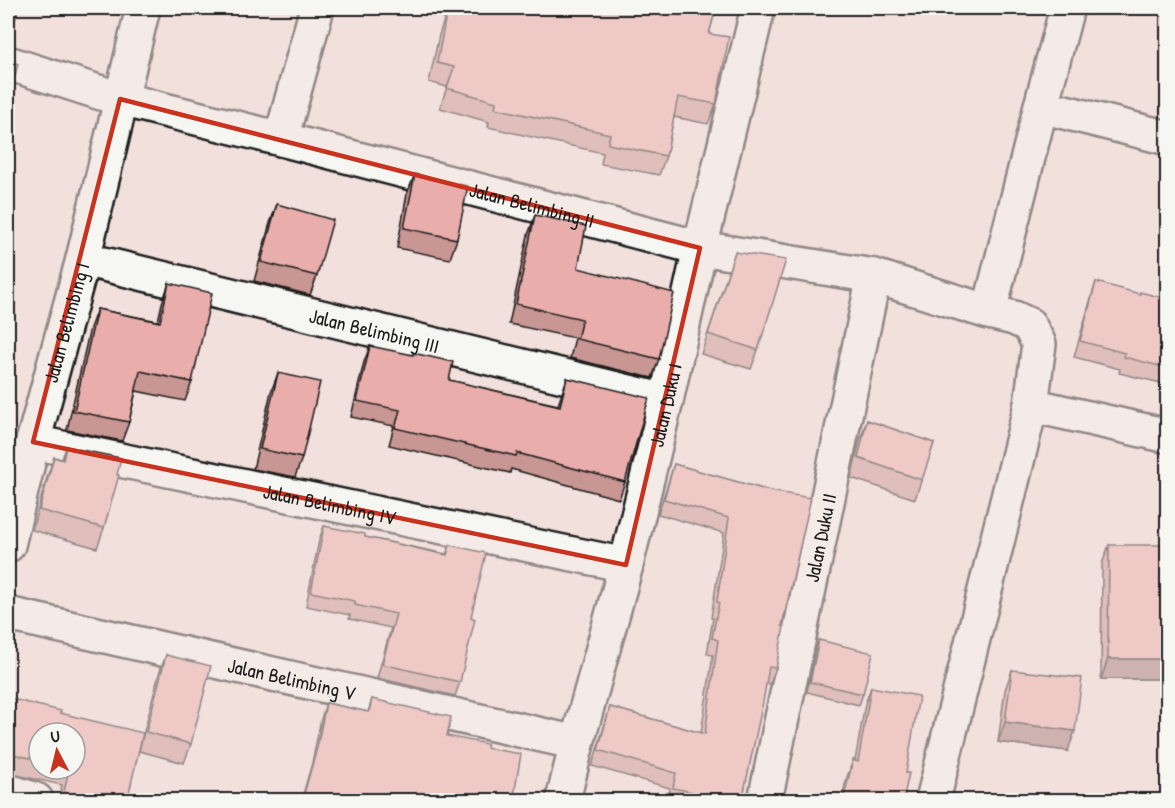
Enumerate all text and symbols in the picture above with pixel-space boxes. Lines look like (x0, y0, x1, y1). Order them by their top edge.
street label: Jalan Belimbing II (467, 175, 598, 234)
street label: Jalan Belimbing I (36, 259, 95, 386)
street label: Jalan Belimbing III (307, 301, 442, 359)
street label: Jalan Duku I (642, 361, 688, 450)
street label: Jalan Belimbing IV (261, 477, 399, 531)
street label: Jalan Duku II (797, 491, 842, 584)
street label: Jalan Belimbing V (225, 651, 359, 706)
north arrow (27, 721, 87, 781)
text: U (49, 725, 61, 748)

